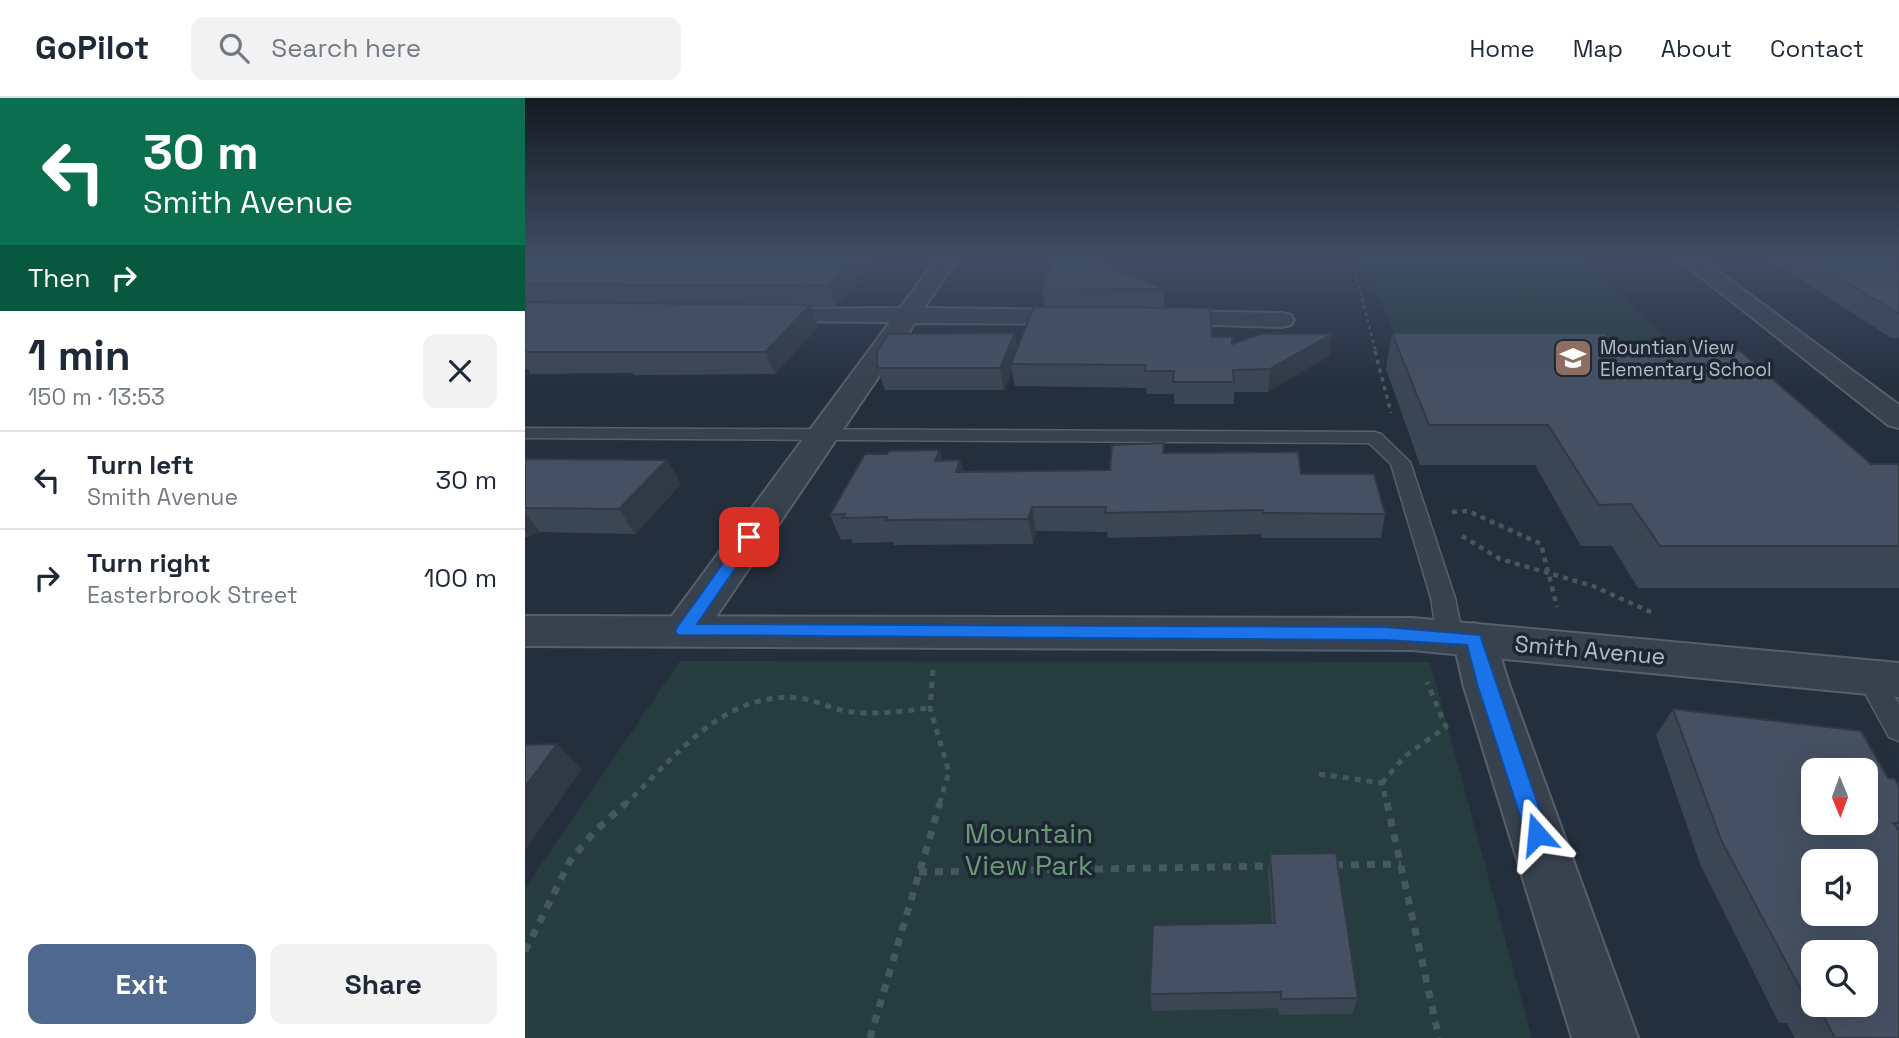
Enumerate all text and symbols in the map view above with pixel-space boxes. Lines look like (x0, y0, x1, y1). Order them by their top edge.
search box (191, 17, 681, 80)
text: GoPilot (35, 27, 149, 69)
icon: search (215, 29, 253, 67)
text: Search here (271, 31, 421, 65)
text: Home (1469, 33, 1535, 64)
text: Map (1573, 33, 1623, 64)
text: About (1661, 33, 1732, 64)
text: Contact (1770, 33, 1864, 64)
text: 30 m (143, 121, 259, 183)
icon: left (28, 126, 119, 217)
text: Smith Avenue (143, 182, 353, 222)
icon: right (105, 259, 143, 297)
text: Then (28, 261, 91, 295)
text: 1 min (28, 329, 131, 382)
button: close (423, 334, 497, 408)
place label: Mountian View Elementary School (1600, 335, 1772, 382)
school or university icon: Mountian View Elementary School (1552, 337, 1594, 379)
text: 150 m · 13:53 (28, 382, 165, 412)
text: Turn left (87, 448, 194, 482)
icon: left (28, 461, 66, 499)
text: 30 m (436, 463, 497, 497)
text: Smith Avenue (87, 482, 238, 512)
pin (719, 507, 779, 567)
icon: arrive (730, 518, 768, 556)
text: Turn right (87, 546, 211, 580)
icon: right (28, 559, 66, 597)
text: 100 m (424, 561, 497, 595)
text: Easterbrook Street (87, 580, 297, 610)
street label: Smith Avenue (1513, 628, 1667, 672)
north arrow (1801, 758, 1878, 835)
map controls (1801, 758, 1878, 1017)
position arrow (1500, 797, 1574, 871)
park label: Mountain View Park (965, 815, 1093, 883)
button: sound (1801, 849, 1878, 926)
button: search (1801, 940, 1878, 1017)
button: Exit (28, 944, 256, 1024)
button: Share (270, 944, 497, 1024)

